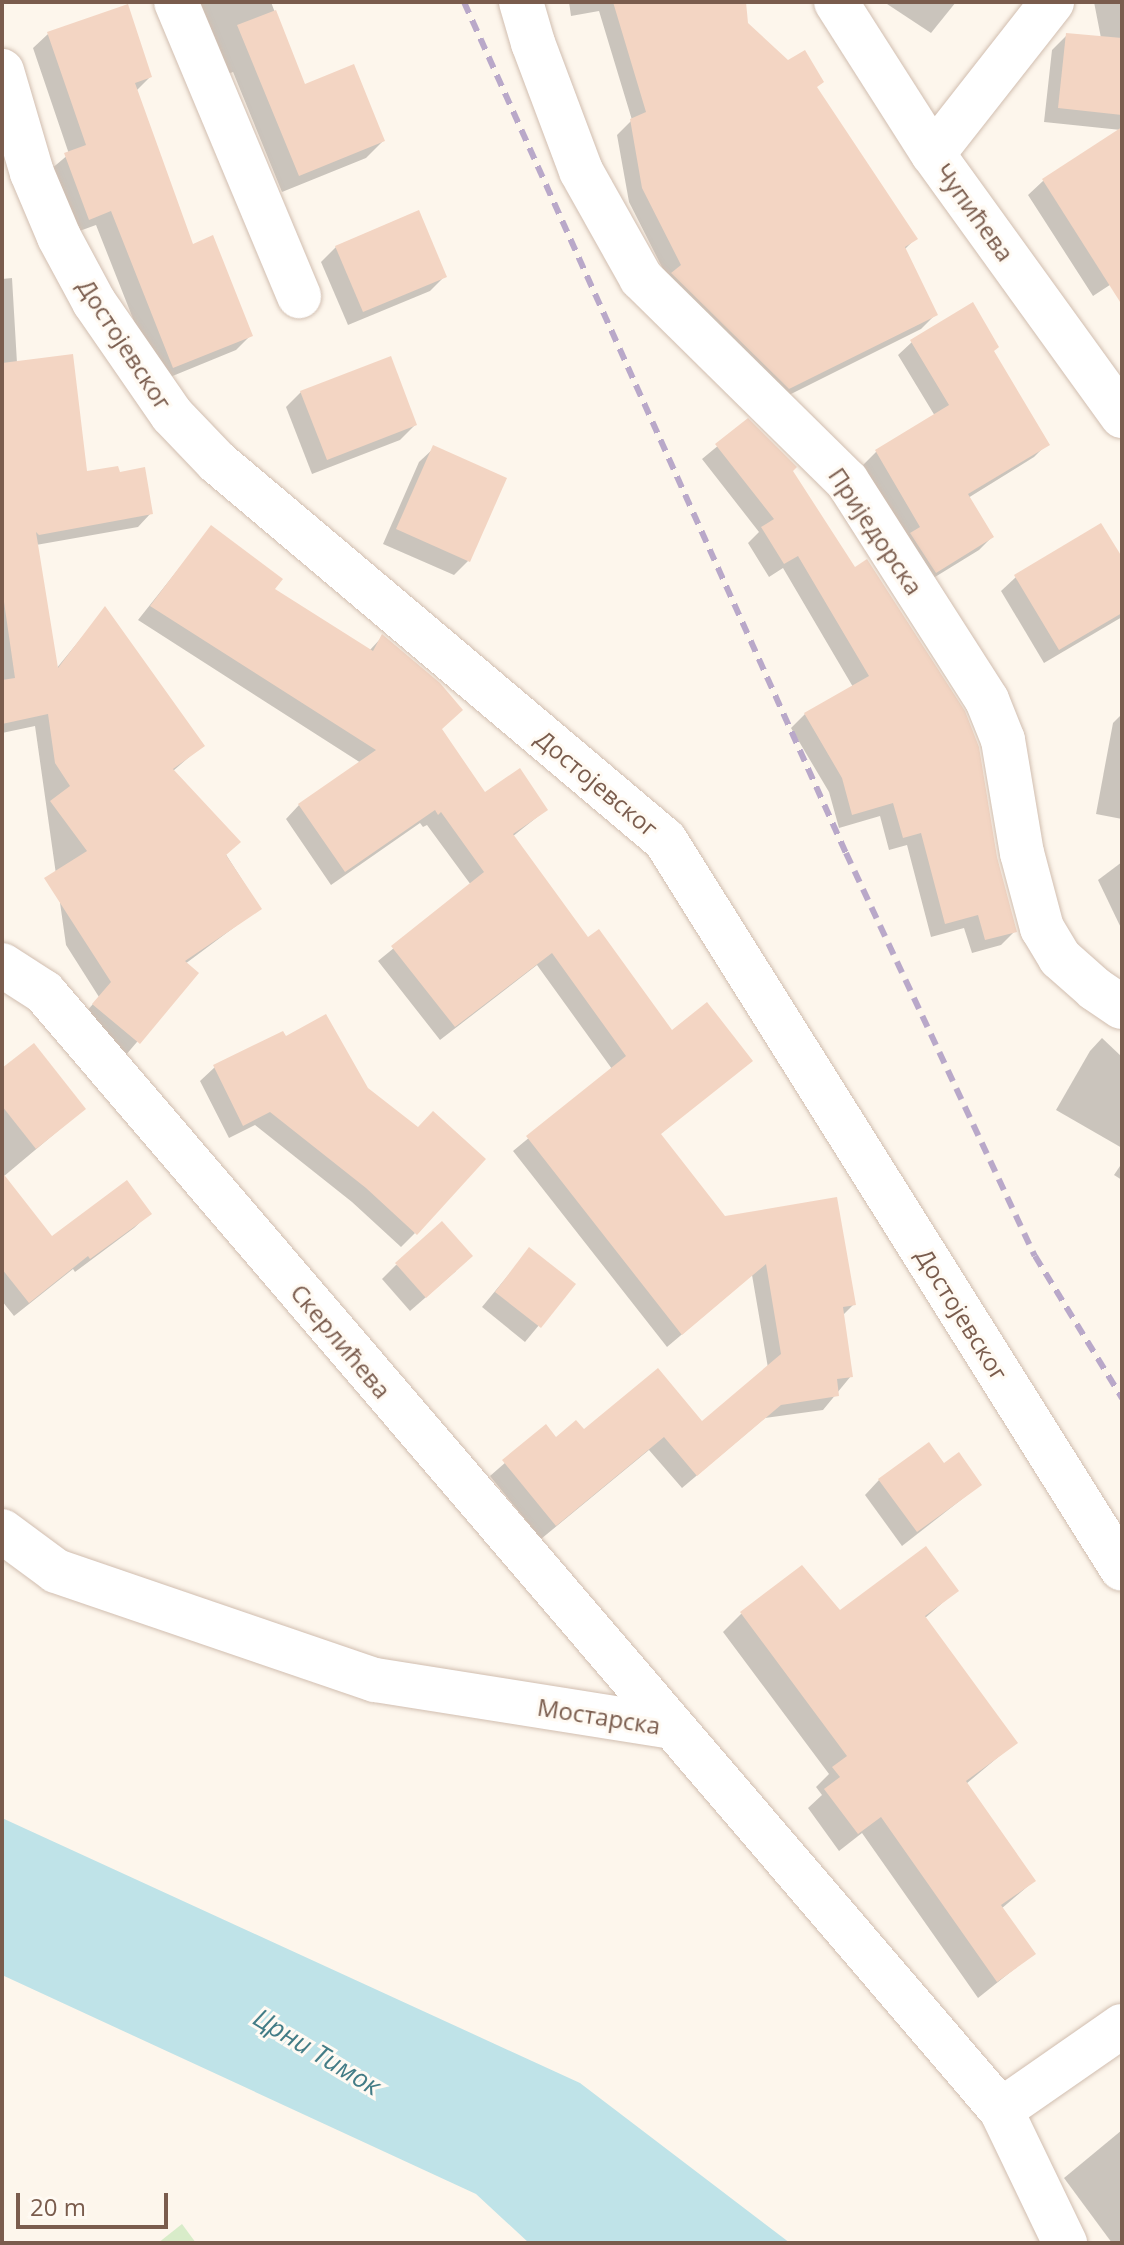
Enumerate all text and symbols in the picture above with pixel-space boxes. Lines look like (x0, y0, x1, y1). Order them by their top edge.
street label: Чупићева (930, 157, 1020, 267)
street label: Достојевског (72, 273, 178, 415)
street label: Приједорска (823, 462, 929, 600)
street label: Достојевског (530, 724, 664, 842)
street label: Достојевског (910, 1243, 1014, 1385)
street label: Скерлићева (285, 1278, 397, 1404)
street label: Мостарска (535, 1692, 663, 1740)
water label: Црни Тимок (248, 2002, 386, 2102)
scale bar (20, 2177, 172, 2227)
text: 20 m (30, 2190, 86, 2223)

